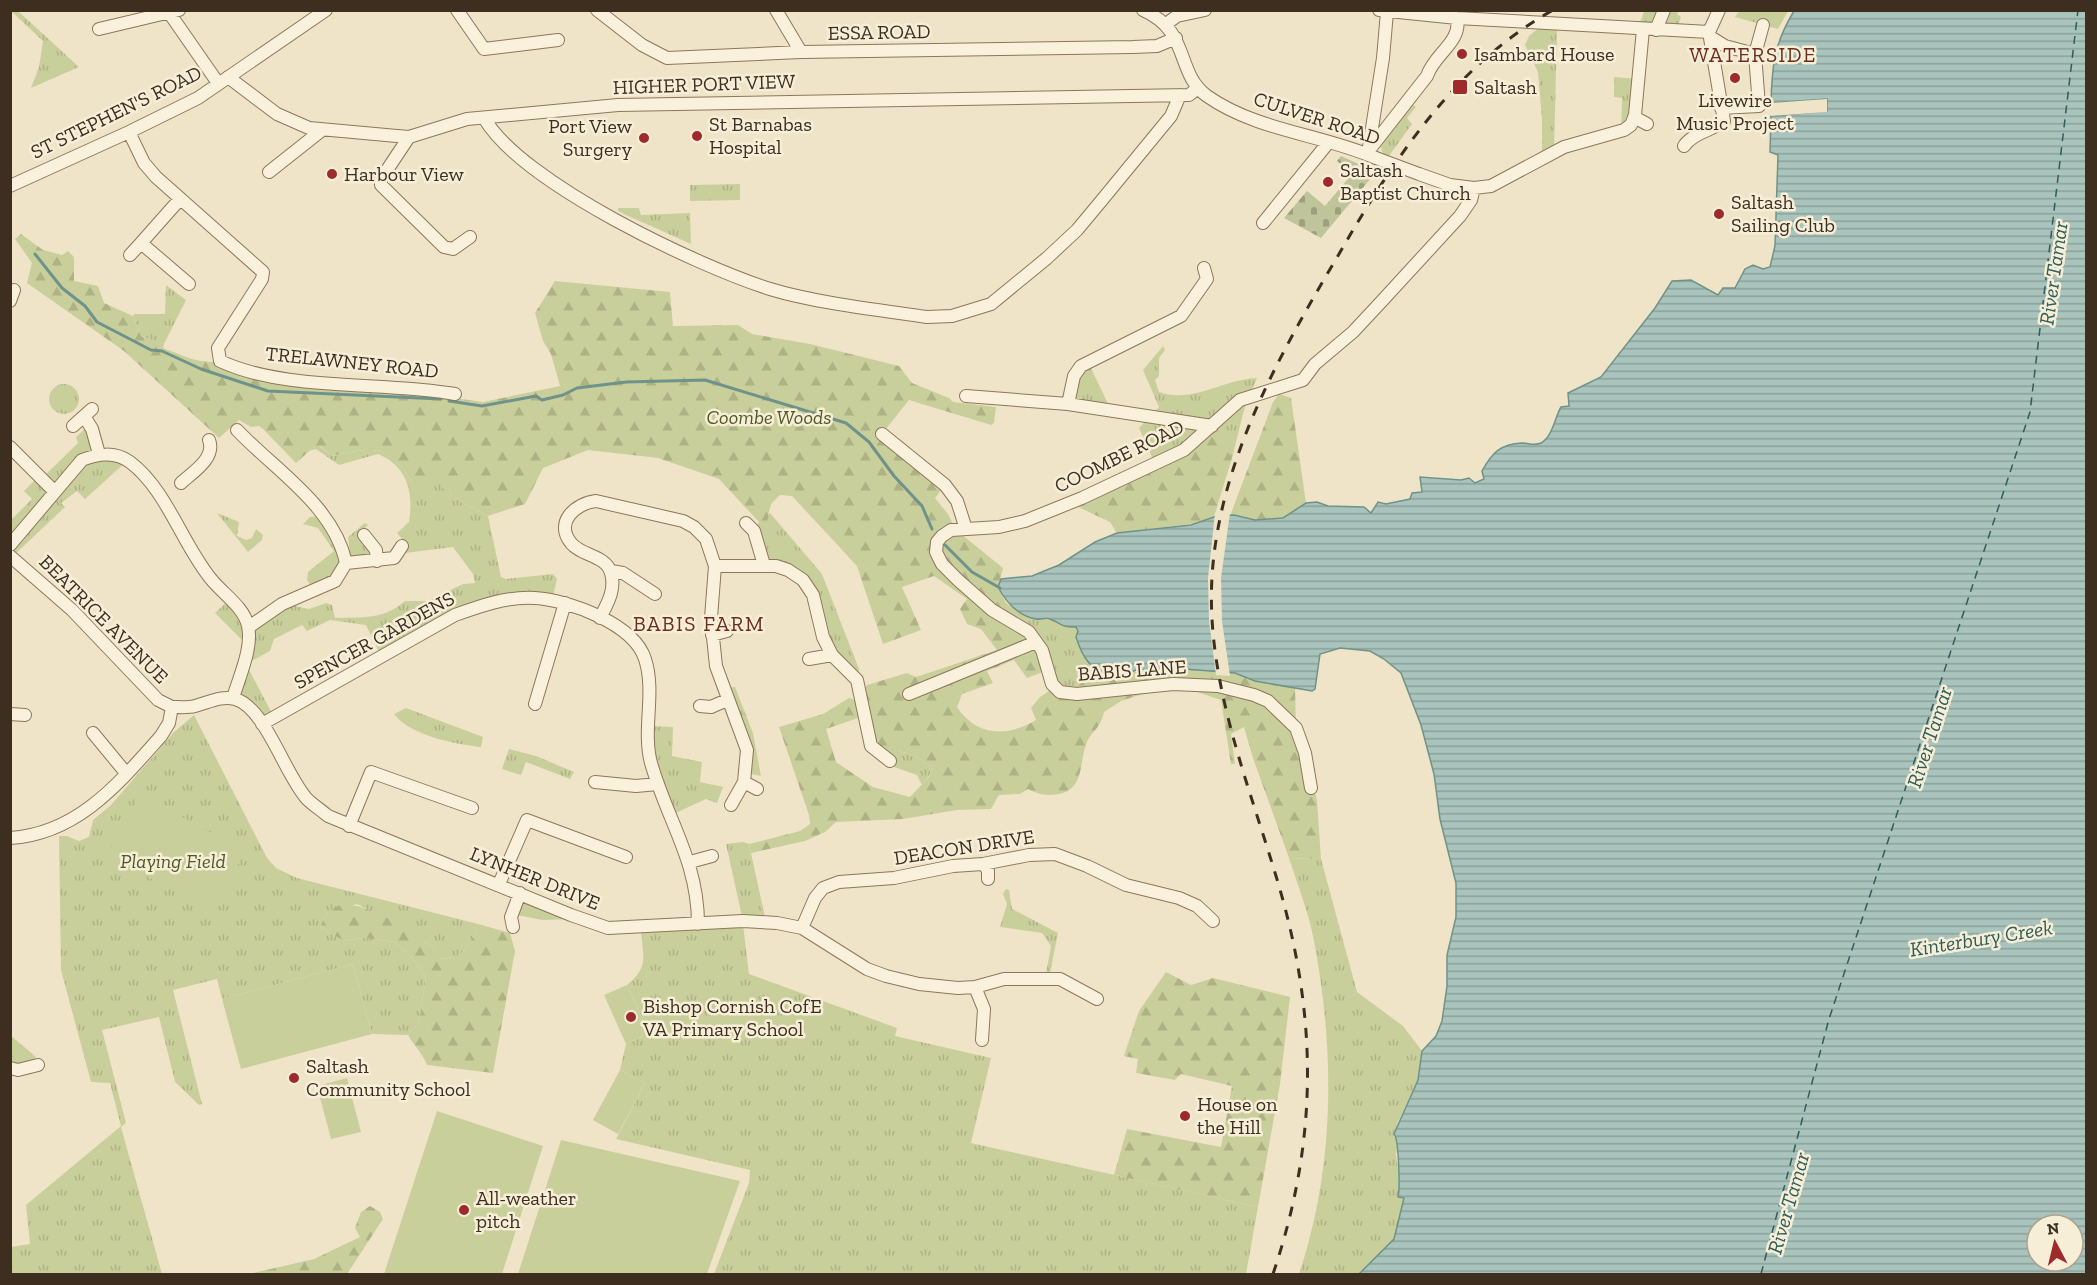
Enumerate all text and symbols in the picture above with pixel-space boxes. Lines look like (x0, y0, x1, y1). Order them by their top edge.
street label: ESSA ROAD (827, 19, 931, 45)
place label: Isambard House (1474, 42, 1615, 66)
district label: WATERSIDE (1689, 42, 1817, 67)
marker: Isambard House (1455, 47, 1469, 61)
street label: ST STEPHEN'S ROAD (27, 60, 205, 164)
street label: HIGHER PORT VIEW (612, 69, 796, 99)
marker: Livewire Music Project (1728, 71, 1742, 85)
place label: Saltash (1474, 75, 1537, 99)
marker: Saltash (1451, 78, 1469, 96)
street label: CULVER ROAD (1251, 86, 1383, 150)
place label: Livewire Music Project (1676, 88, 1794, 135)
place label: St Barnabas Hospital (709, 112, 812, 159)
place label: Port View Surgery (548, 114, 633, 161)
marker: St Barnabas Hospital (690, 129, 704, 143)
marker: Port View Surgery (637, 131, 651, 145)
place label: Saltash Baptist Church (1340, 158, 1471, 205)
place label: Harbour View (344, 162, 464, 186)
marker: Harbour View (325, 167, 339, 181)
marker: Saltash Baptist Church (1321, 175, 1335, 189)
place label: Saltash Sailing Club (1731, 190, 1835, 237)
marker: Saltash Sailing Club (1712, 207, 1726, 221)
water label: River Tamar (2033, 219, 2073, 326)
street label: TRELAWNEY ROAD (264, 341, 440, 383)
park label: Coombe Woods (706, 405, 832, 429)
street label: COOMBE ROAD (1050, 414, 1188, 498)
street label: BEATRICE AVENUE (35, 550, 173, 688)
street label: SPENCER GARDENS (290, 586, 458, 694)
district label: BABIS FARM (633, 611, 765, 636)
street label: BABIS LANE (1077, 654, 1187, 686)
water label: River Tamar (1901, 683, 1957, 791)
street label: DEACON DRIVE (892, 824, 1036, 870)
street label: LYNHER DRIVE (467, 841, 603, 915)
park label: Playing Field (120, 849, 226, 873)
water label: Kinterbury Creek (1908, 914, 2054, 962)
place label: Bishop Cornish CofE VA Primary School (642, 994, 822, 1041)
marker: Bishop Cornish CofE VA Primary School (624, 1010, 638, 1024)
place label: Saltash Community School (306, 1054, 471, 1101)
marker: Saltash Community School (287, 1071, 301, 1085)
place label: House on the Hill (1197, 1092, 1278, 1139)
marker: House on the Hill (1178, 1109, 1192, 1123)
water label: River Tamar (1762, 1149, 1815, 1257)
place label: All-weather pitch (476, 1186, 576, 1233)
marker: All-weather pitch (457, 1203, 471, 1217)
north arrow (2025, 1213, 2085, 1273)
text: N (2046, 1218, 2060, 1239)

